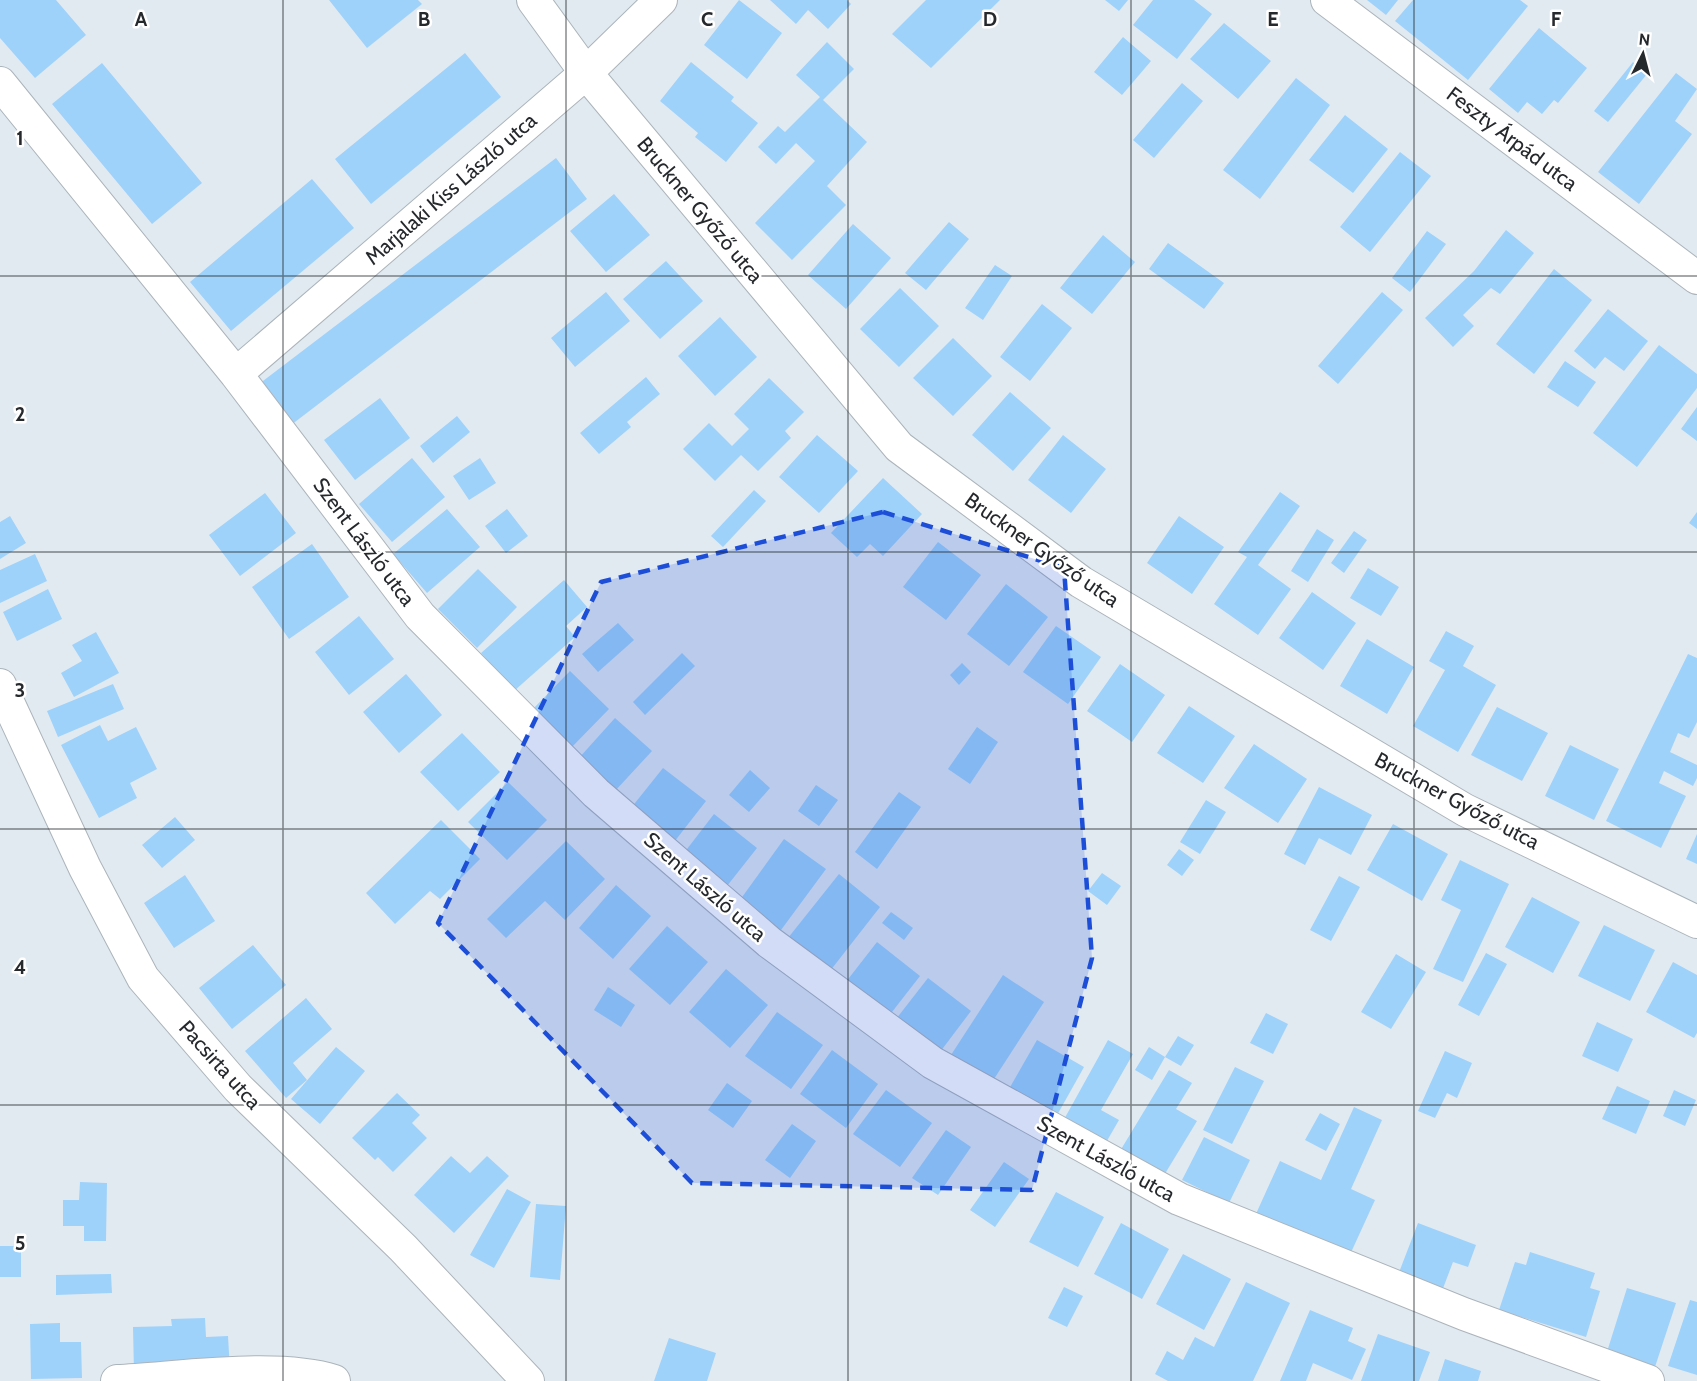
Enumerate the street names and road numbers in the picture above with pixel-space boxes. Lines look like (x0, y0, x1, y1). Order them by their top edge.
street label: Feszty Árpád utca (1442, 81, 1583, 196)
street label: Marjalaki Kiss László utca (360, 107, 542, 271)
street label: Bruckner Győző utca (632, 132, 769, 288)
street label: Szent László utca (308, 473, 421, 611)
street label: Bruckner Győző utca (960, 487, 1124, 612)
street label: Bruckner Győző utca (1371, 747, 1544, 854)
street label: Szent László utca (639, 827, 772, 946)
street label: Pacsirta utca (174, 1015, 267, 1114)
street label: Szent László utca (1033, 1110, 1180, 1207)

